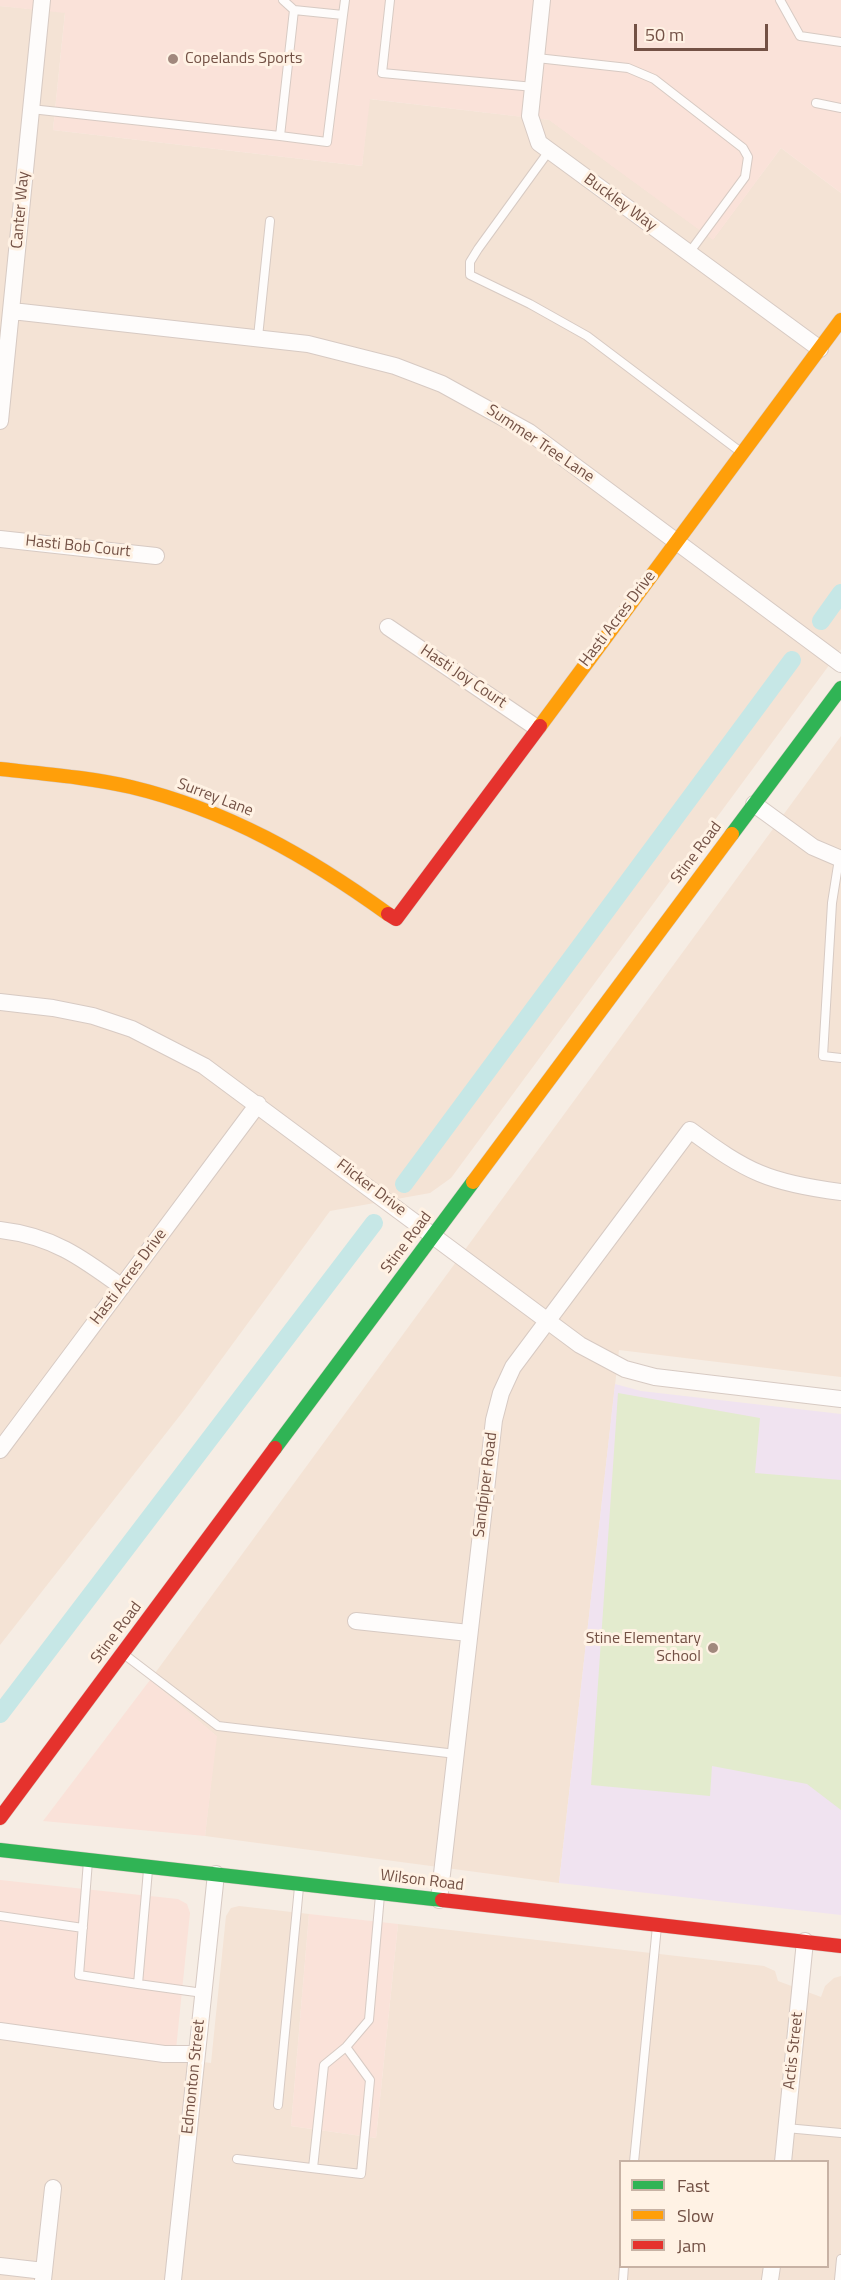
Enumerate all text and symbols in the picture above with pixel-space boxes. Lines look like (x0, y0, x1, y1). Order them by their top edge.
scale bar (637, 12, 770, 50)
text: 50 m (645, 21, 684, 48)
place label: Copelands Sports (185, 49, 302, 69)
marker: Copelands Sports (166, 52, 180, 66)
street label: Buckley Way (580, 170, 660, 236)
street label: Canter Way (8, 171, 34, 249)
street label: Summer Tree Lane (483, 401, 597, 487)
street label: Hasti Bob Court (24, 532, 132, 562)
street label: Hasti Acres Drive (576, 567, 660, 671)
street label: Hasti Joy Court (416, 641, 510, 713)
street label: Surrey Lane (174, 775, 256, 821)
street label: Stine Road (668, 818, 726, 888)
street label: Flicker Drive (332, 1156, 410, 1220)
street label: Stine Road (378, 1208, 436, 1278)
street label: Hasti Acres Drive (87, 1225, 171, 1329)
street label: Sandpiper Road (470, 1431, 502, 1539)
street label: Stine Road (88, 1598, 146, 1668)
place label: Stine Elementary School (586, 1629, 701, 1667)
marker: Stine Elementary School (706, 1641, 720, 1655)
street label: Wilson Road (379, 1866, 465, 1896)
street label: Actis Street (780, 2011, 808, 2091)
street label: Edmonton Street (178, 2019, 210, 2135)
legend (619, 2160, 829, 2268)
text: Fast (677, 2172, 710, 2199)
text: Slow (677, 2202, 714, 2229)
text: Jam (677, 2232, 706, 2259)

